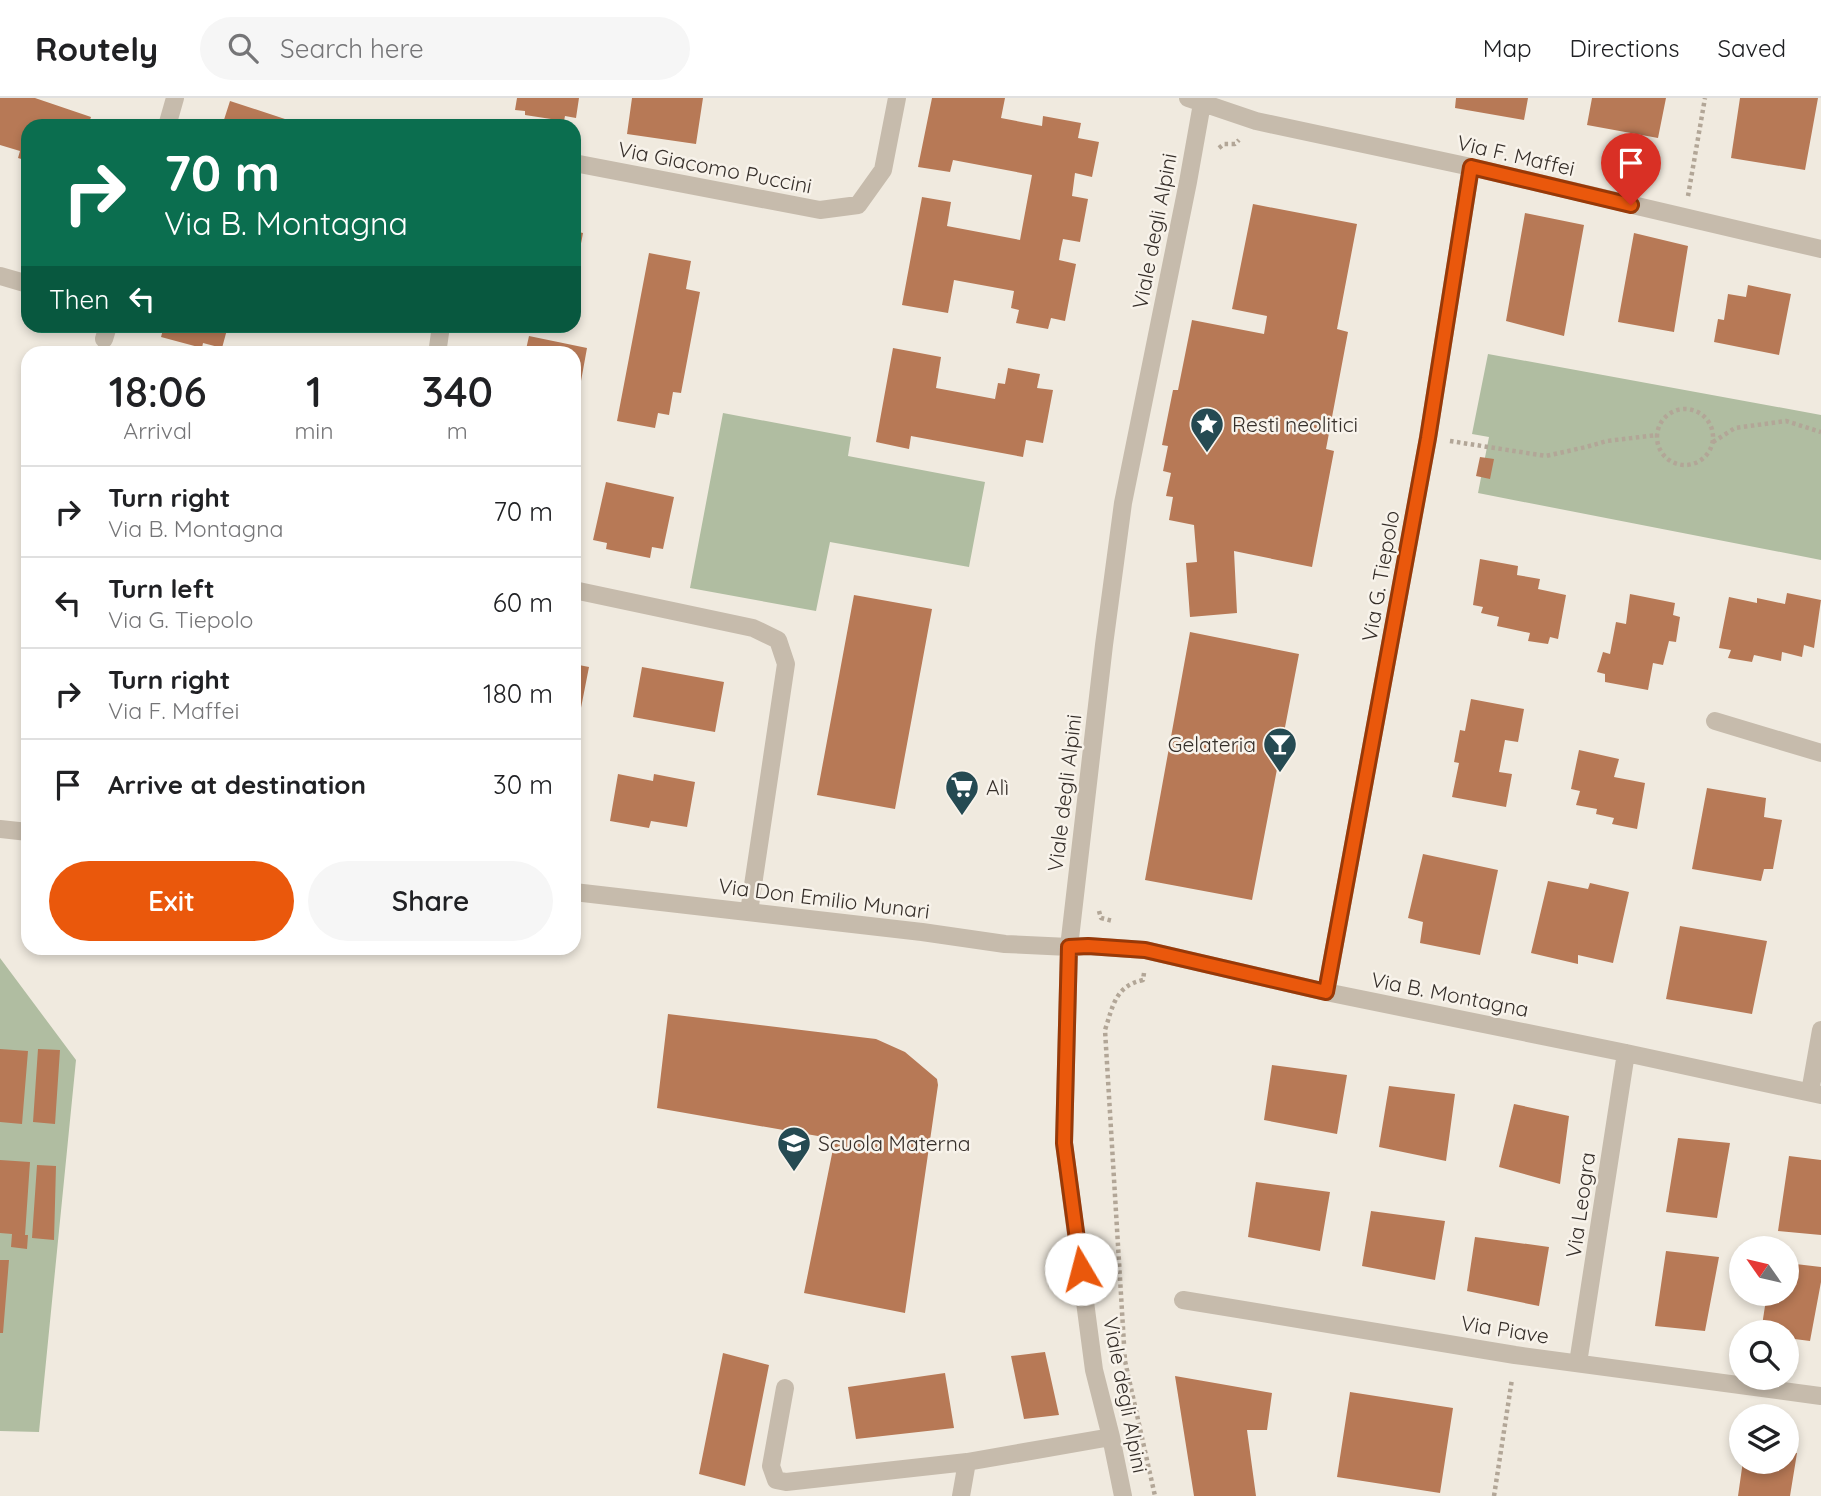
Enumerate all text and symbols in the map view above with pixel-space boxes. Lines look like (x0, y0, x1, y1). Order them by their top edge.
search box (200, 17, 690, 80)
text: Routely (35, 28, 158, 69)
icon: search (224, 29, 262, 67)
text: Search here (280, 32, 424, 65)
text: Map (1483, 33, 1532, 63)
text: Directions (1570, 33, 1680, 63)
text: Saved (1718, 33, 1786, 63)
street label: Via F. Maffei (1455, 129, 1577, 181)
pin (1601, 133, 1661, 205)
street label: Via Giacomo Puccini (616, 135, 814, 199)
text: 70 m (164, 142, 280, 203)
icon: arrive (1612, 144, 1650, 182)
icon: right (49, 147, 140, 238)
street label: Viale degli Alpini (1126, 151, 1182, 311)
text: Via B. Montagna (164, 203, 408, 243)
icon: left (123, 280, 161, 318)
text: Then (49, 283, 109, 316)
text: 18:06 (109, 365, 207, 418)
text: 1 (306, 365, 322, 418)
text: 340 (421, 365, 493, 418)
place icon: Resti neolitici (1188, 405, 1226, 454)
place label: Resti neolitici (1232, 411, 1358, 437)
text: Arrival (123, 416, 192, 445)
text: min (294, 416, 334, 445)
text: m (447, 416, 468, 445)
text: Turn right (108, 481, 230, 514)
icon: right (49, 493, 87, 531)
text: 70 m (493, 495, 553, 528)
street label: Via G. Tiepolo (1356, 508, 1404, 644)
text: Via B. Montagna (108, 514, 283, 543)
text: Turn left (108, 572, 215, 605)
icon: left (49, 584, 87, 622)
text: 60 m (493, 586, 553, 619)
text: Via G. Tiepolo (108, 605, 253, 634)
text: Turn right (108, 663, 230, 696)
icon: right (49, 675, 87, 713)
text: 180 m (483, 677, 553, 710)
text: Via F. Maffei (108, 696, 239, 725)
street label: Viale degli Alpini (1041, 713, 1087, 873)
bar icon: Gelateria (1261, 725, 1299, 774)
place label: Gelateria (1168, 731, 1256, 757)
icon: arrive (49, 766, 87, 804)
text: Arrive at destination (108, 768, 366, 801)
text: 30 m (493, 768, 553, 801)
supermarket icon: Alì (943, 768, 981, 817)
place label: Alì (986, 774, 1009, 800)
button: Exit (49, 861, 294, 941)
button: Share (308, 861, 553, 941)
street label: Via Don Emilio Munari (717, 872, 931, 924)
street label: Via B. Montagna (1369, 966, 1531, 1022)
school or university icon: Scuola Materna (775, 1124, 813, 1173)
place label: Scuola Materna (818, 1130, 971, 1156)
street label: Via Leogra (1560, 1151, 1600, 1259)
position arrow (1044, 1232, 1118, 1306)
north arrow (1729, 1236, 1799, 1306)
map controls (1729, 1236, 1799, 1474)
street label: Via Piave (1459, 1309, 1551, 1349)
street label: Viale degli Alpini (1098, 1315, 1154, 1475)
button: search (1729, 1320, 1799, 1390)
button: layers (1729, 1404, 1799, 1474)

